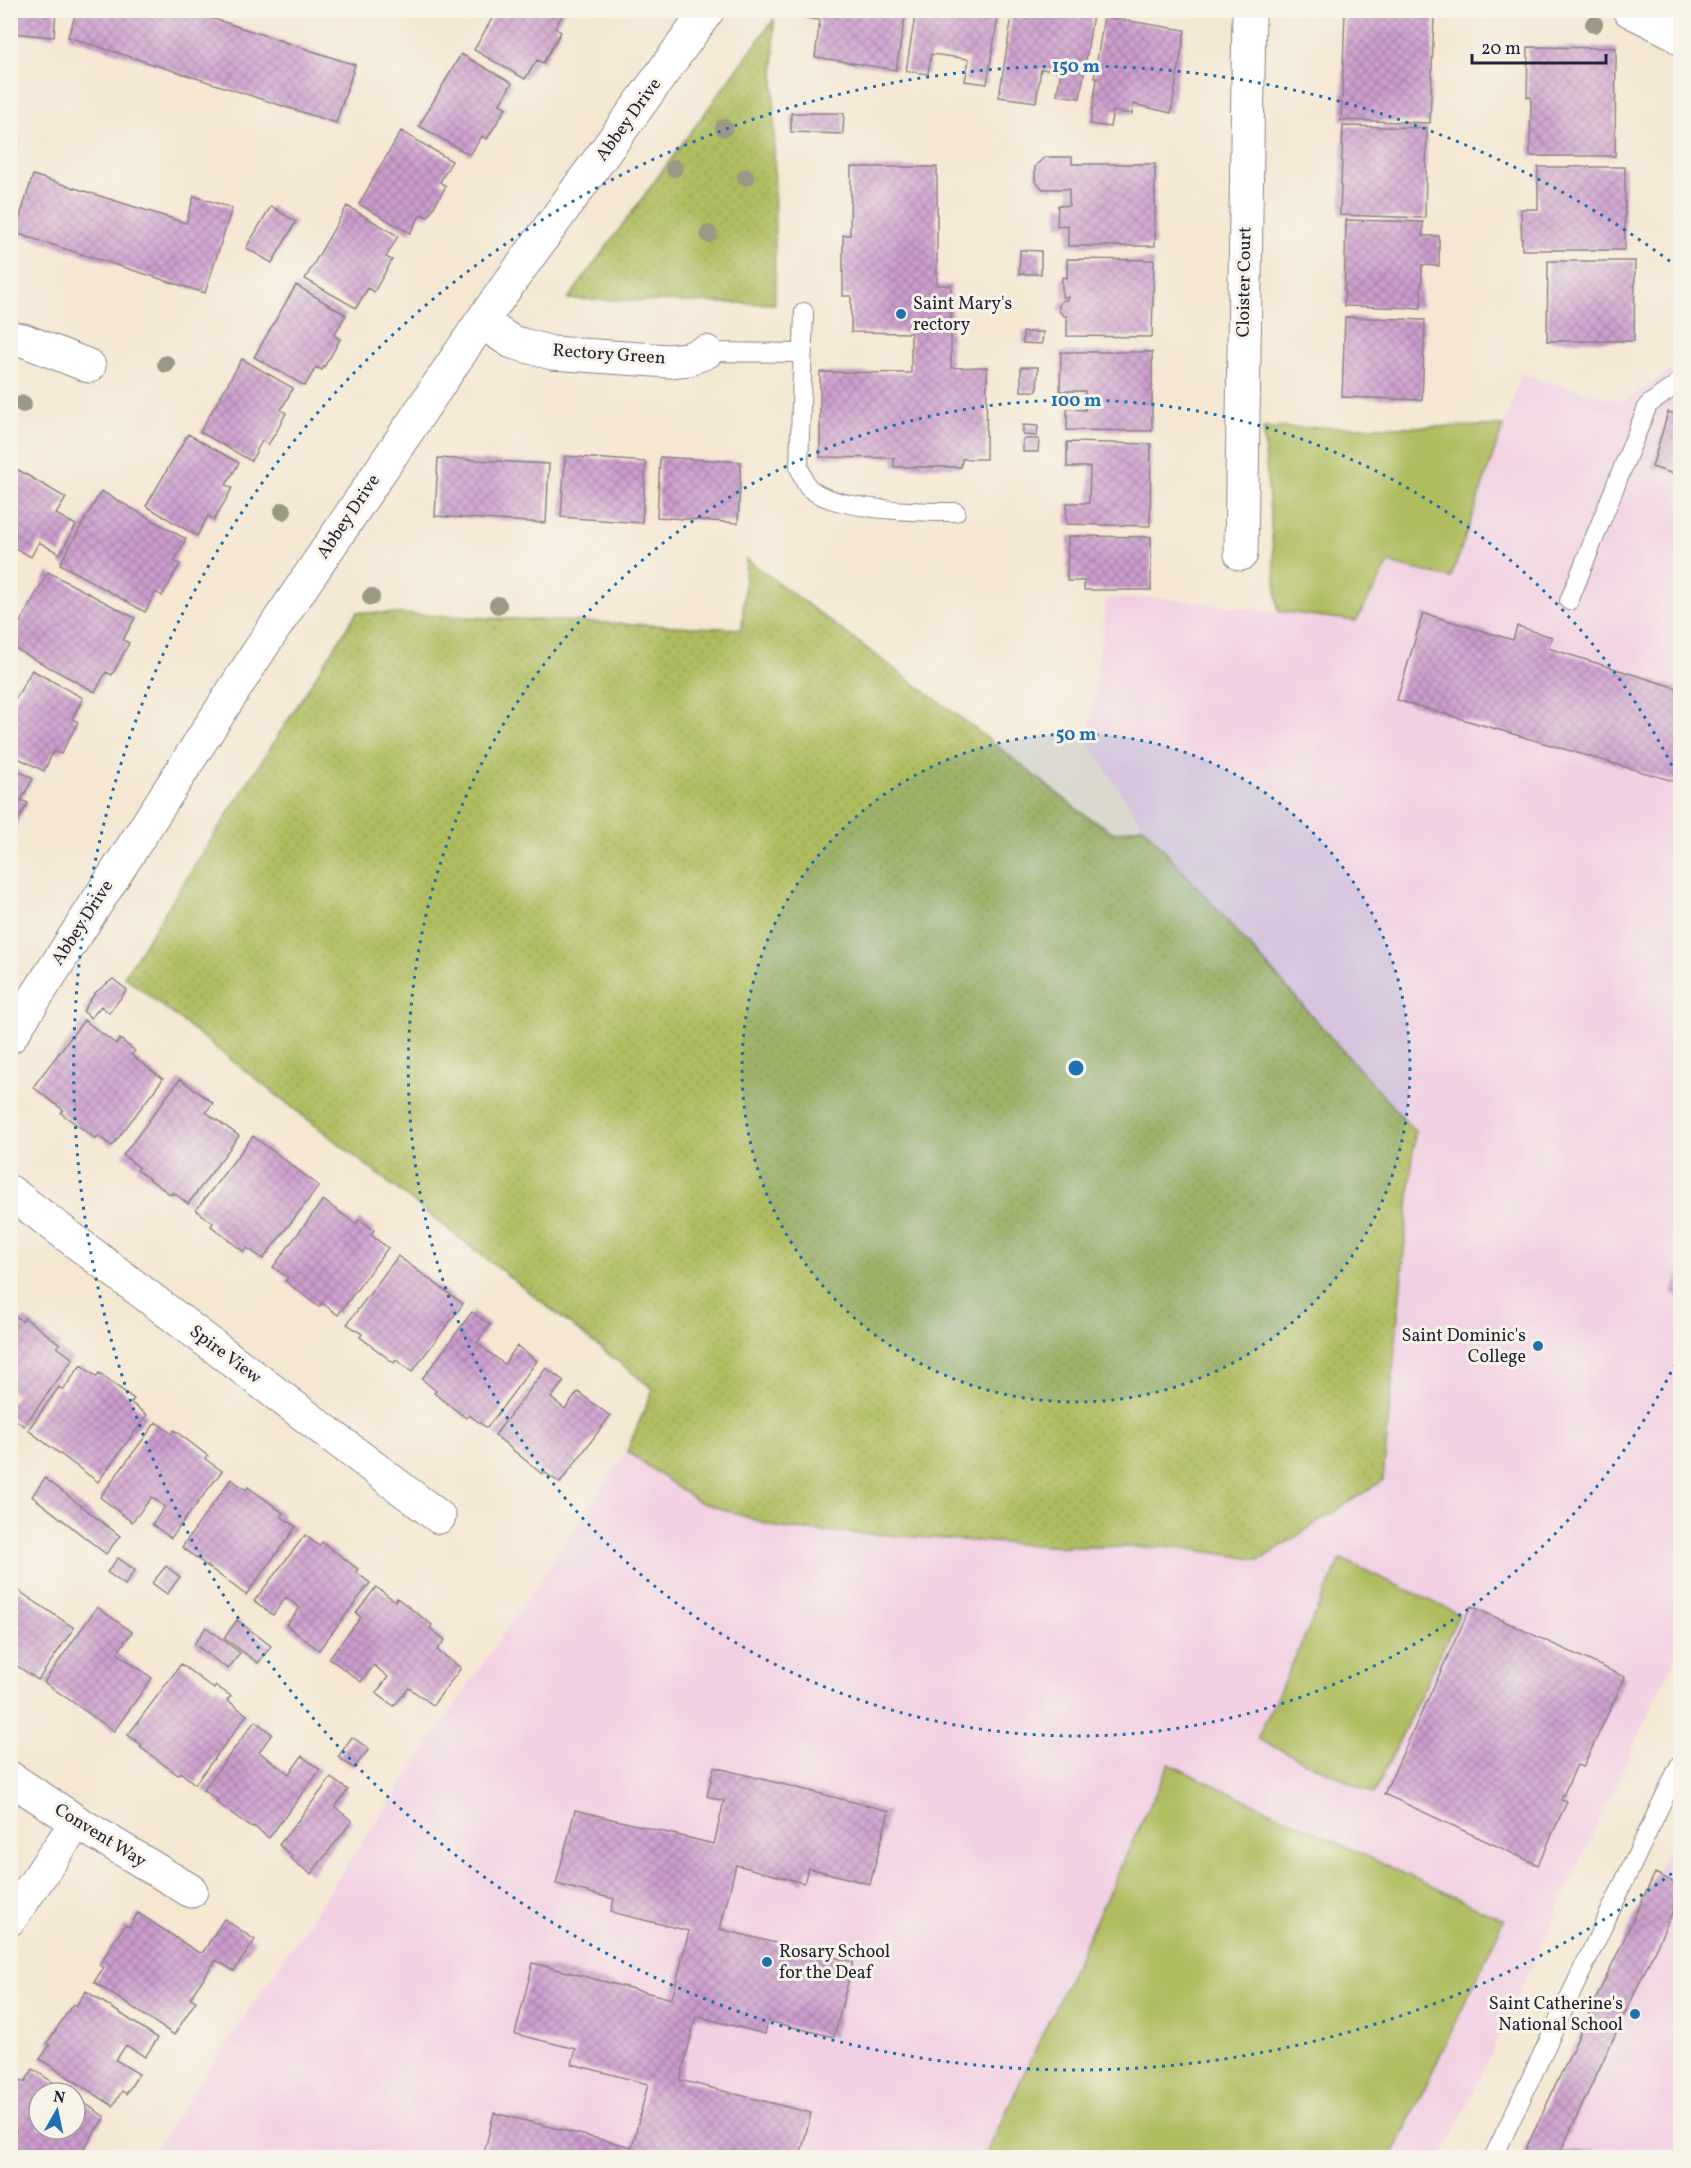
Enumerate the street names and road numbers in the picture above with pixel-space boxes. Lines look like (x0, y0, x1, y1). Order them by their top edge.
street label: Abbey Drive (590, 73, 668, 167)
street label: Cloister Court (1232, 226, 1258, 338)
street label: Rectory Green (552, 339, 667, 371)
street label: Abbey Drive (311, 470, 387, 564)
street label: Abbey Drive (46, 875, 120, 971)
street label: Spire View (184, 1320, 266, 1390)
street label: Convent Way (49, 1798, 151, 1874)

